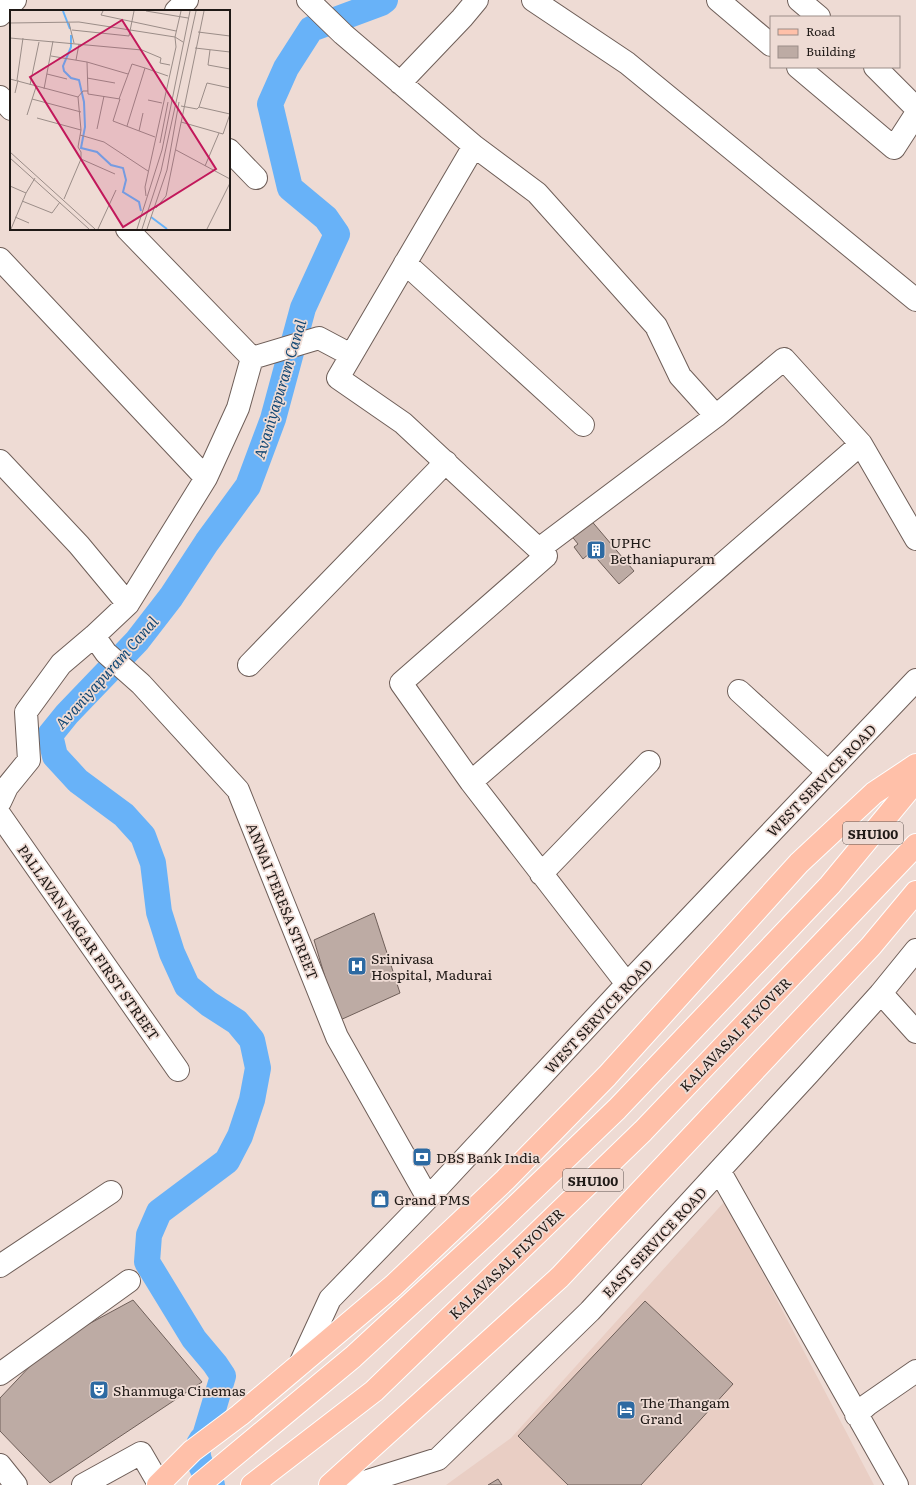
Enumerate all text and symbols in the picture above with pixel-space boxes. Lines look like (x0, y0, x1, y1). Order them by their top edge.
inset map (10, 10, 230, 230)
legend (770, 16, 900, 68)
text: Road (806, 22, 836, 40)
text: Building (806, 42, 856, 60)
water label: Avaniyapuram Canal (247, 316, 311, 462)
place label: UPHC Bethaniapuram (610, 532, 715, 568)
building icon: UPHC Bethaniapuram (585, 539, 607, 561)
water label: Avaniyapuram Canal (49, 610, 164, 734)
street label: WEST SERVICE ROAD (762, 719, 880, 841)
street label: ANNAI TERESA STREET (242, 820, 324, 982)
road number: SHU100 (843, 822, 903, 844)
street label: PALLAVAN NAGAR FIRST STREET (14, 840, 164, 1044)
place label: Srinivasa Hospital, Madurai (371, 948, 493, 984)
street label: WEST SERVICE ROAD (540, 954, 657, 1078)
hospital icon: Srinivasa Hospital, Madurai (346, 955, 368, 977)
street label: KALAVASAL FLYOVER (675, 972, 795, 1096)
bank icon: DBS Bank India (411, 1146, 433, 1168)
place label: DBS Bank India (436, 1147, 541, 1167)
road number: SHU100 (563, 1169, 623, 1191)
street label: EAST SERVICE ROAD (597, 1182, 711, 1302)
shop icon: Grand PMS (369, 1188, 391, 1210)
place label: Grand PMS (394, 1189, 470, 1209)
street label: KALAVASAL FLYOVER (444, 1203, 568, 1323)
theatre icon: Shanmuga Cinemas (88, 1379, 110, 1401)
place label: Shanmuga Cinemas (113, 1380, 245, 1400)
place label: The Thangam Grand (640, 1392, 730, 1428)
hotel icon: The Thangam Grand (615, 1399, 637, 1421)

